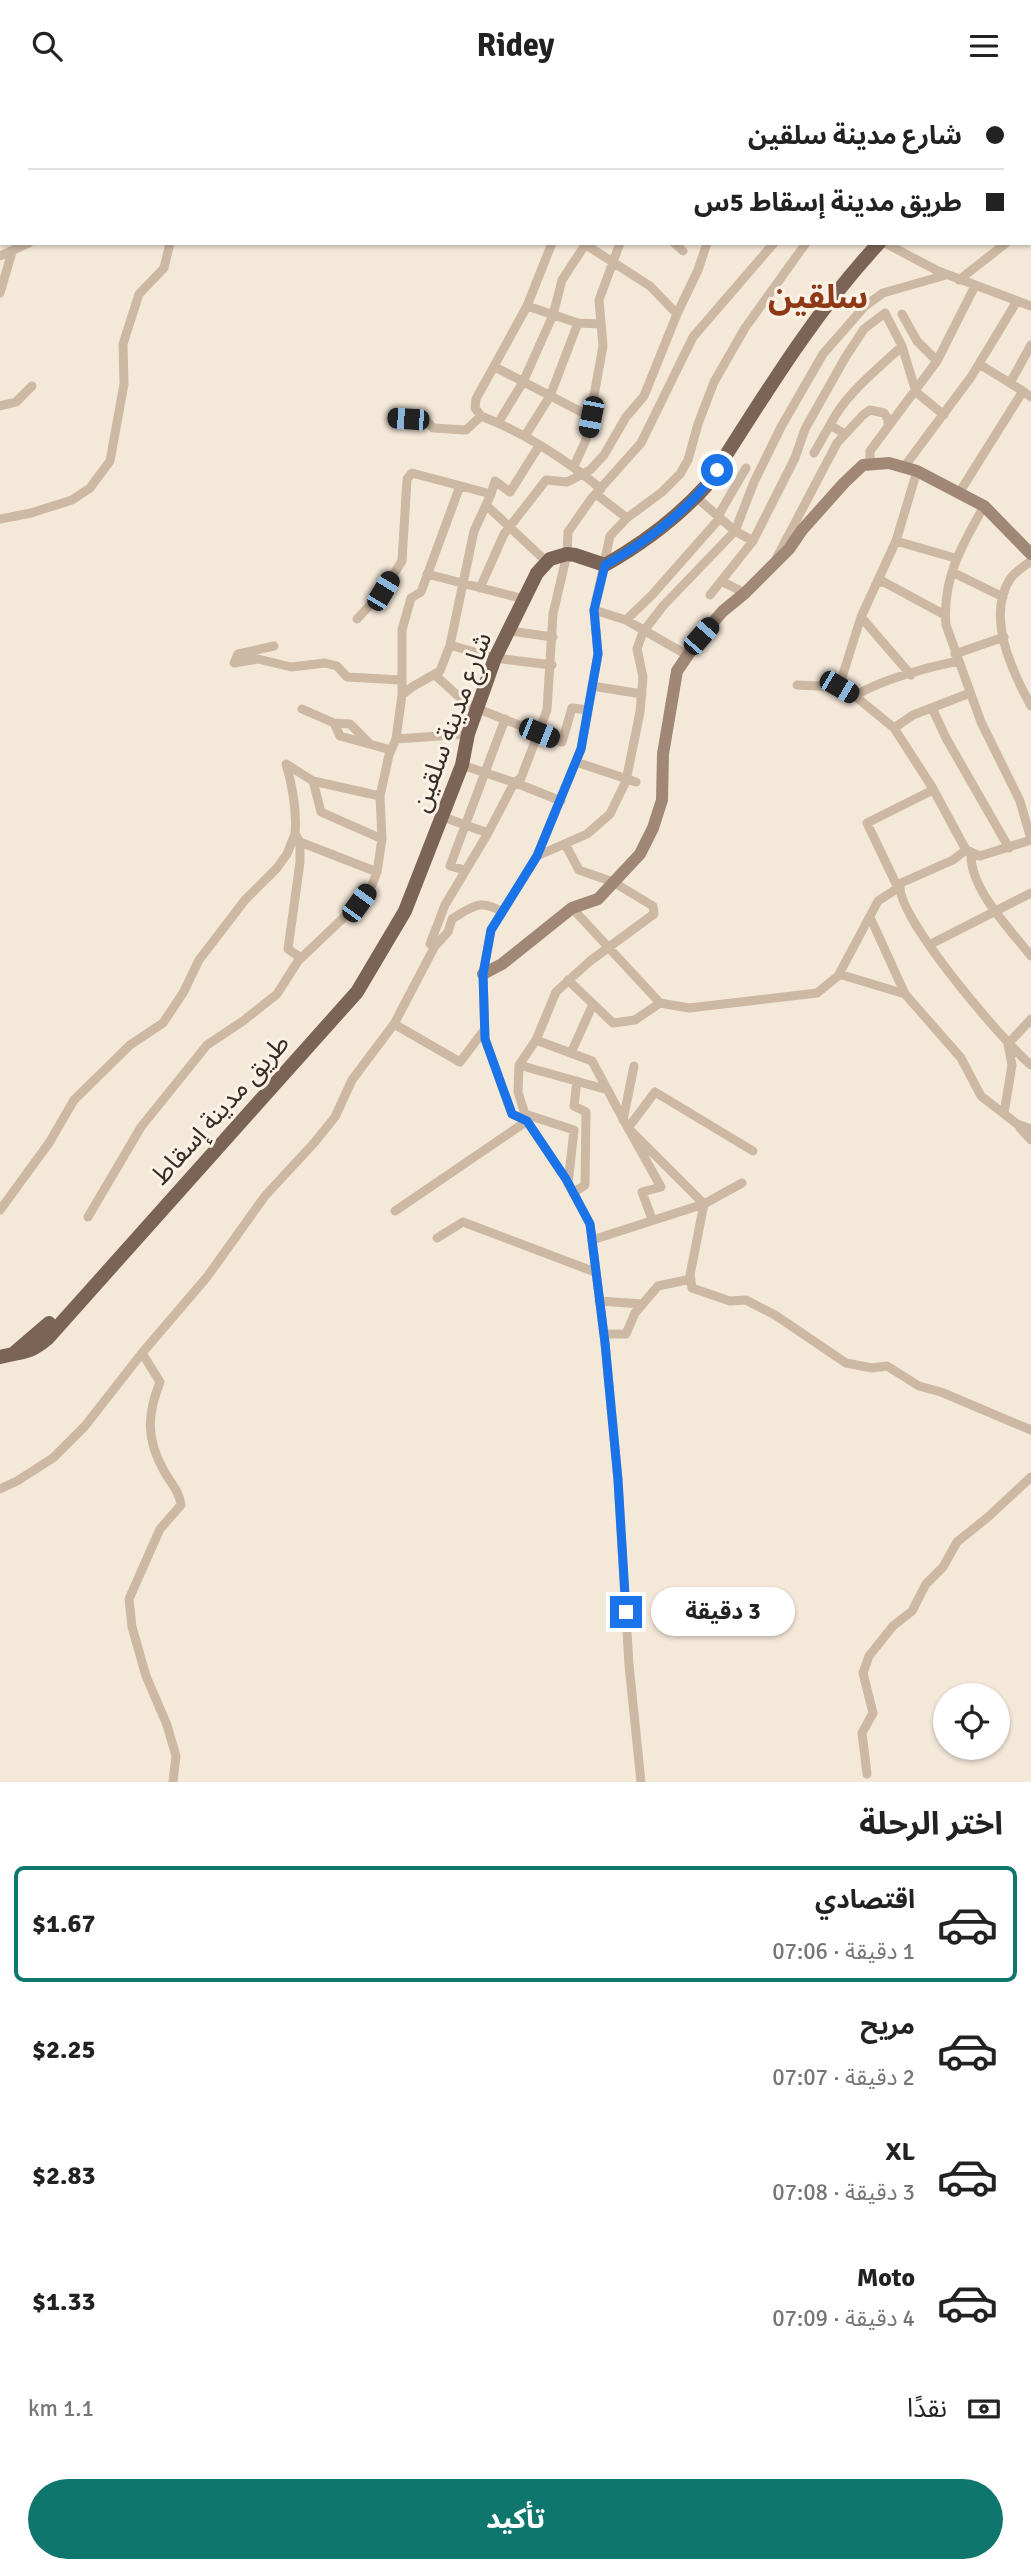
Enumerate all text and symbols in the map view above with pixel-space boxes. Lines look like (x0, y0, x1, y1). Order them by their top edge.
text: Ridey (477, 26, 555, 65)
icon: search (28, 27, 66, 65)
icon: menu (965, 27, 1003, 65)
text: شارع مدينة سلقين (748, 120, 962, 152)
text: طريق مدينة إسقاط 5س (694, 187, 962, 219)
district label: سلقين (768, 277, 868, 318)
car (577, 394, 606, 440)
car (387, 407, 430, 431)
route start (701, 454, 733, 486)
car (364, 568, 403, 614)
car (680, 613, 723, 659)
street label: شارع مدينة سلقين (405, 628, 501, 817)
car (816, 667, 863, 707)
car (516, 715, 563, 751)
car (339, 880, 380, 926)
street label: طريق مدينة إسقاط (145, 1028, 297, 1192)
callout: 3 دقيقة (650, 1587, 794, 1637)
route end (610, 1596, 642, 1628)
text: 3 دقيقة (685, 1597, 761, 1626)
map controls (933, 1683, 1010, 1760)
button: locate (933, 1683, 1010, 1760)
text: اختر الرحلة (859, 1804, 1003, 1843)
text: اقتصادي (815, 1884, 915, 1916)
icon: car (936, 1893, 999, 1956)
text: $1.67 (32, 1908, 96, 1940)
text: 1 دقيقة · 07:06 (772, 1937, 915, 1966)
text: مريح (860, 2010, 915, 2042)
icon: car (936, 2019, 999, 2082)
text: $2.25 (32, 2034, 96, 2066)
text: 2 دقيقة · 07:07 (772, 2063, 915, 2092)
text: XL (885, 2136, 915, 2168)
icon: car (936, 2145, 999, 2208)
text: $2.83 (32, 2160, 96, 2192)
text: 3 دقيقة · 07:08 (772, 2178, 915, 2207)
text: Moto (857, 2262, 915, 2294)
icon: car (936, 2271, 999, 2334)
text: $1.33 (32, 2286, 96, 2318)
text: 4 دقيقة · 07:09 (772, 2304, 915, 2333)
icon: cash (965, 2390, 1003, 2428)
text: نقدًا (907, 2393, 947, 2425)
text: 1.1 km (28, 2394, 94, 2423)
button: تأكيد (28, 2479, 1003, 2559)

